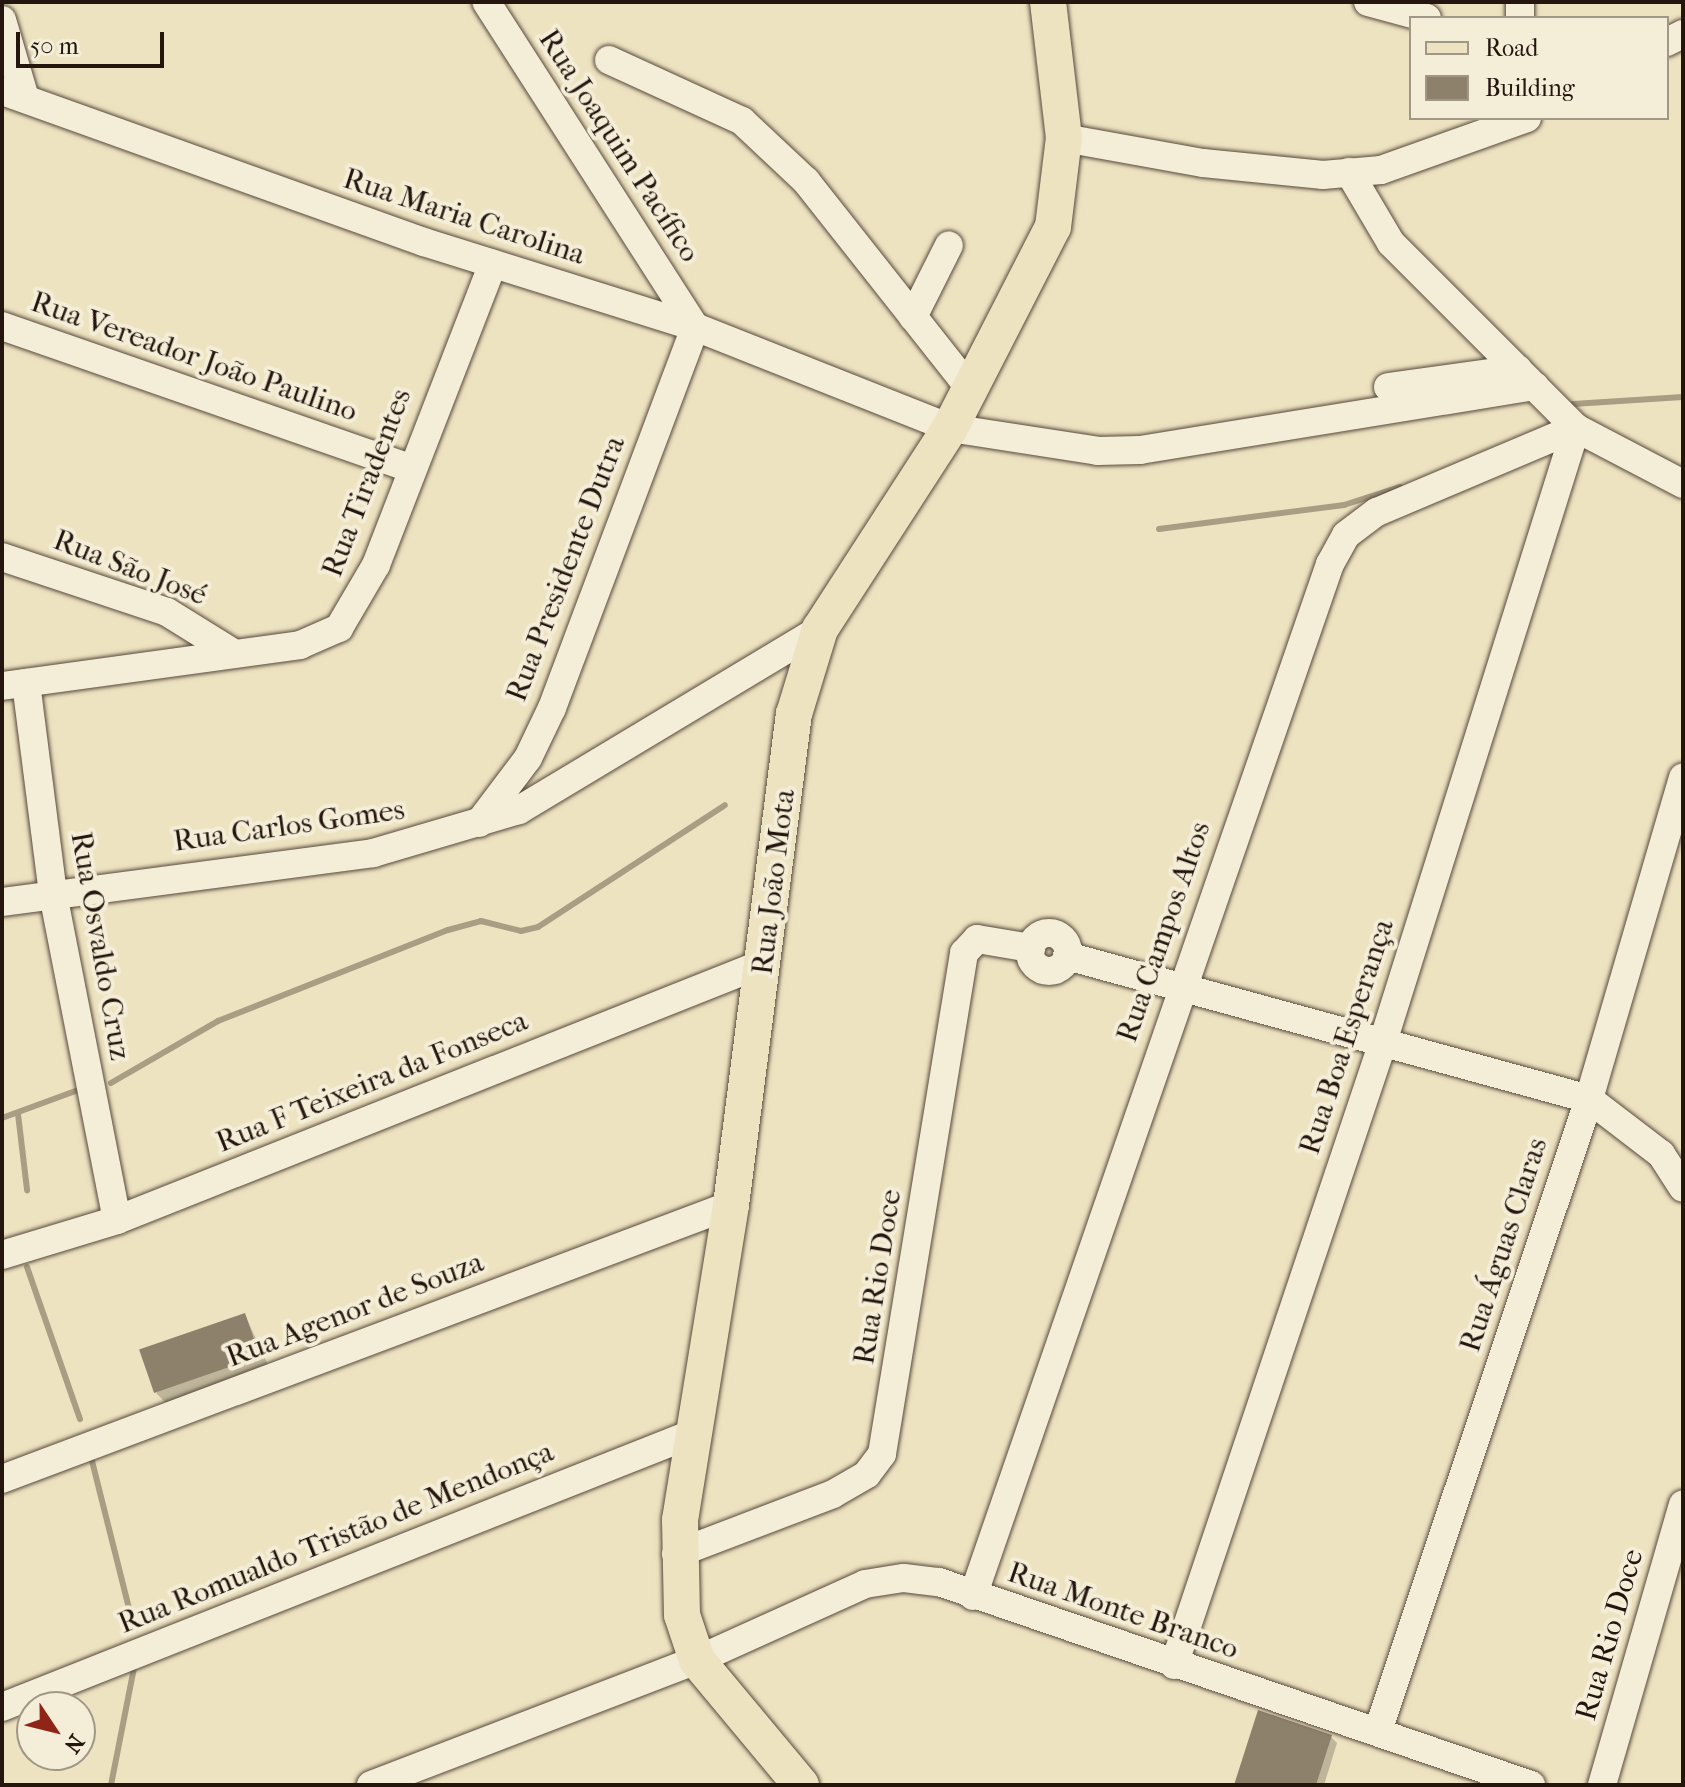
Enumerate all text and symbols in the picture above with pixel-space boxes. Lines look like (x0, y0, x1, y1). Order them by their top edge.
scale bar (20, 16, 168, 66)
legend (1409, 16, 1669, 120)
street label: Rua Joaquim Pacífico (530, 23, 708, 269)
text: 50 m (30, 32, 79, 60)
text: Road (1485, 34, 1538, 62)
text: Building (1485, 74, 1575, 102)
street label: Rua Maria Carolina (339, 161, 589, 273)
street label: Rua Vereador João Paulino (26, 284, 362, 430)
street label: Rua Tiradentes (315, 384, 419, 582)
street label: Rua Presidente Dutra (499, 431, 633, 707)
street label: Rua São José (48, 522, 212, 614)
street label: Rua João Mota (745, 787, 803, 977)
street label: Rua Carlos Gomes (171, 792, 407, 860)
street label: Rua Campos Altos (1109, 817, 1219, 1047)
street label: Rua Osvaldo Cruz (62, 829, 138, 1063)
street label: Rua Boa Esperança (1292, 915, 1402, 1159)
street label: Rua F Teixeira da Fonseca (211, 1003, 533, 1161)
street label: Rua Águas Claras (1452, 1133, 1556, 1357)
street label: Rua Rio Doce (846, 1187, 910, 1367)
street label: Rua Agenor de Souza (221, 1244, 489, 1376)
street label: Rua Romualdo Tristão de Mendonça (113, 1434, 559, 1642)
street label: Rua Rio Doce (1568, 1545, 1652, 1725)
street label: Rua Monte Branco (1003, 1555, 1243, 1667)
north arrow (16, 1691, 96, 1771)
text: N (59, 1729, 89, 1758)

